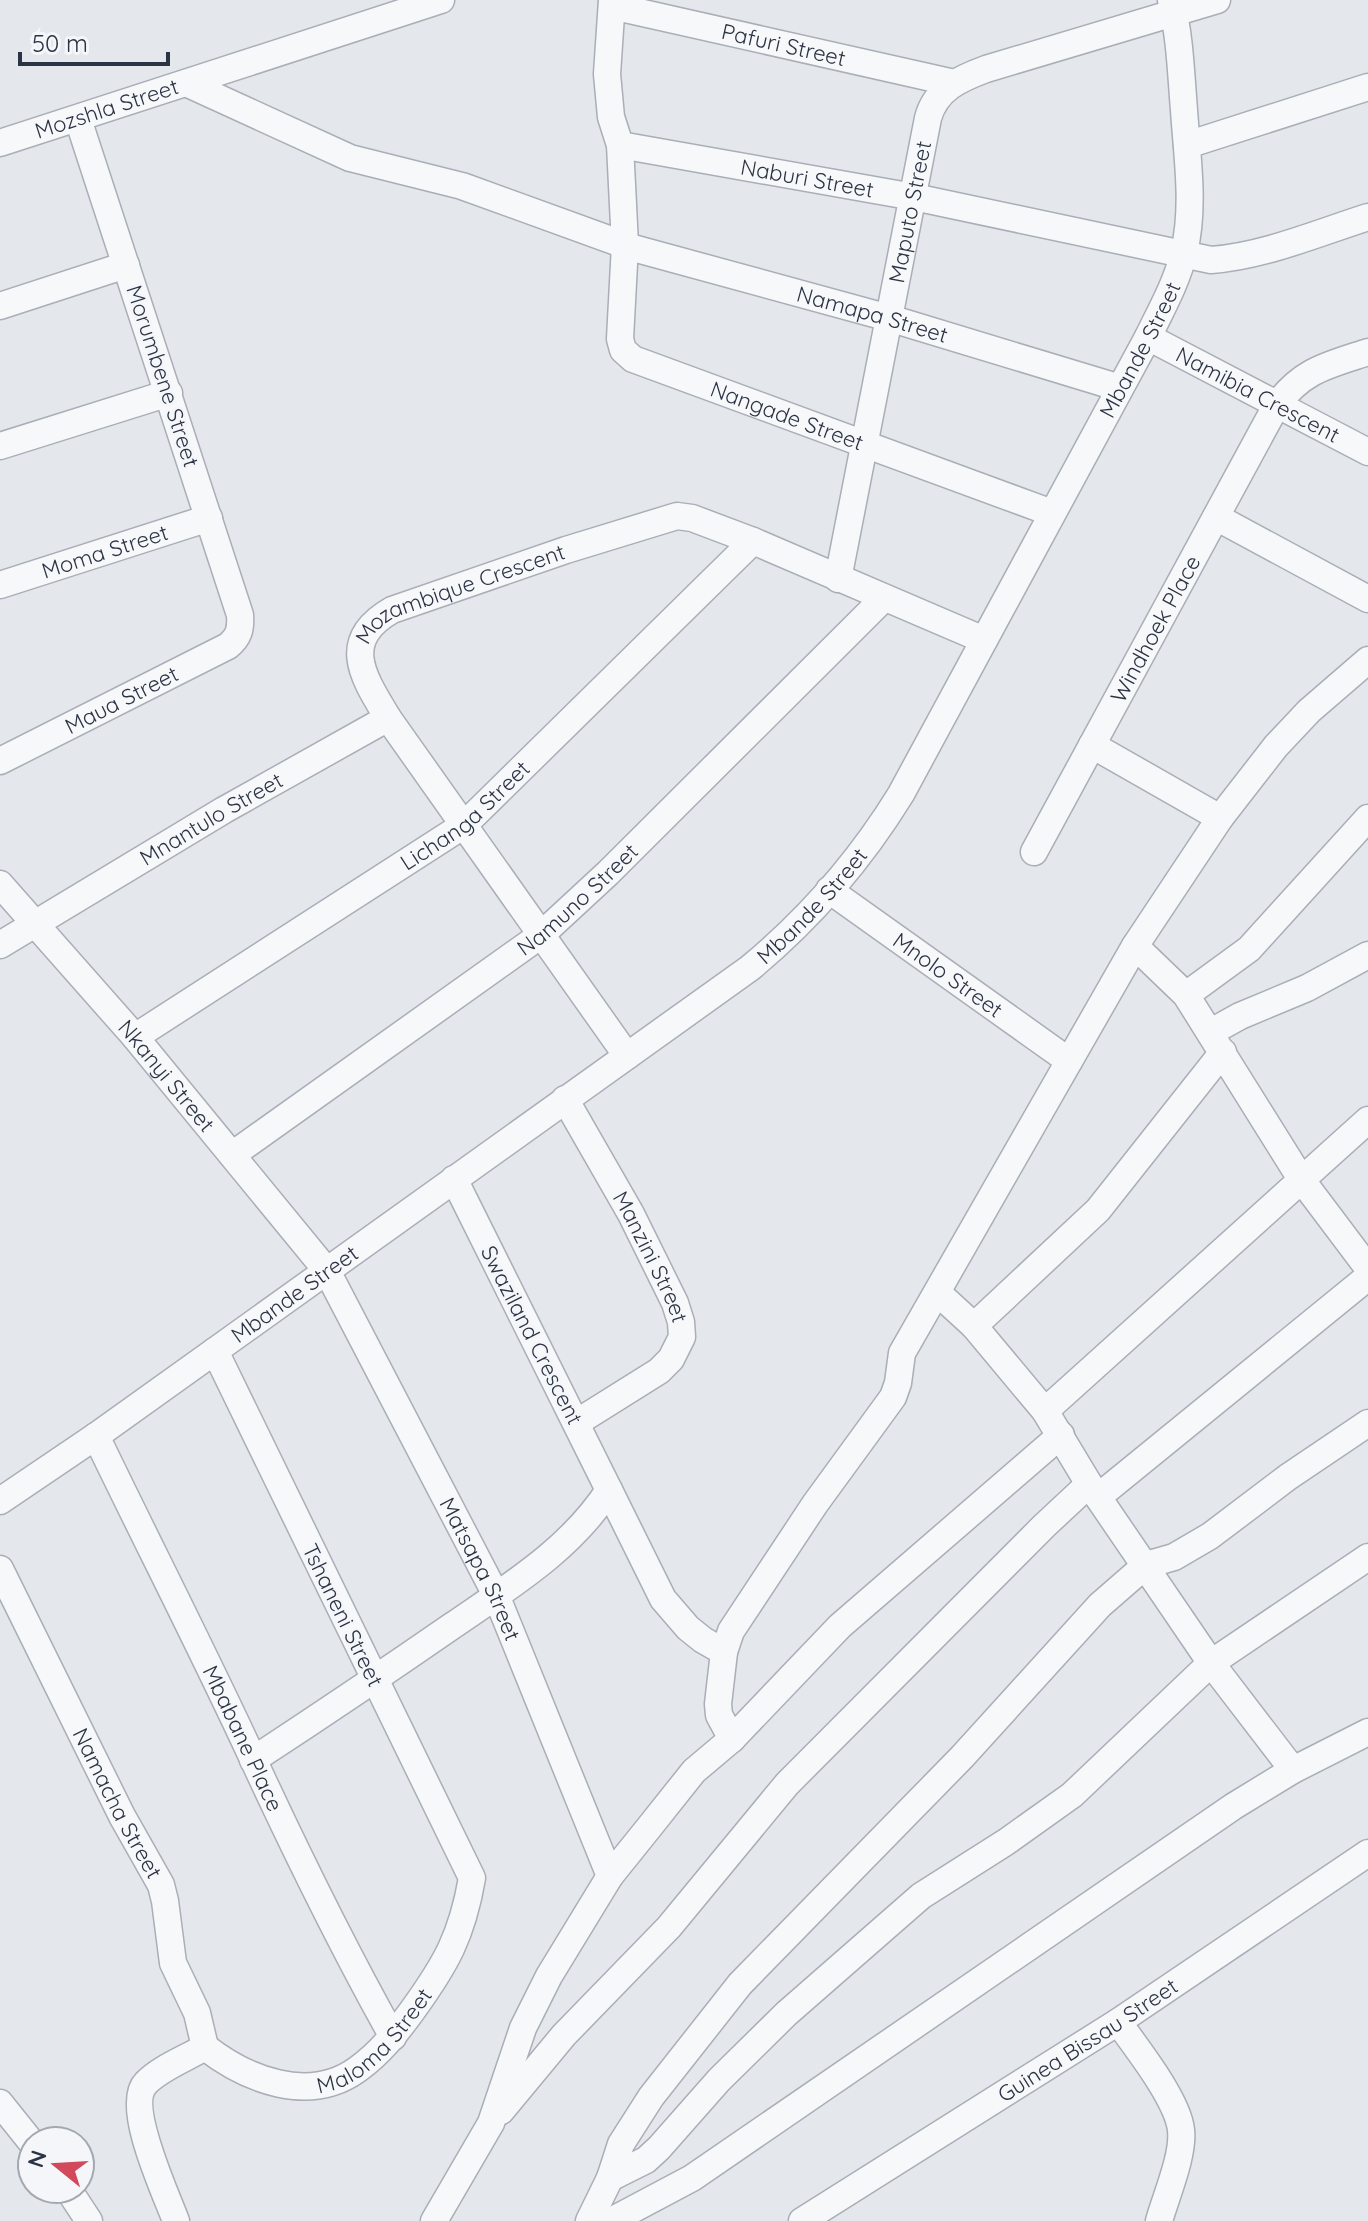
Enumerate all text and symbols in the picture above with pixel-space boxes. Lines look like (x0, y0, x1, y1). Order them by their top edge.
scale bar (20, 16, 168, 66)
street label: Pafuri Street (719, 17, 848, 72)
text: 50 m (32, 28, 88, 58)
street label: Mozshla Street (31, 72, 182, 145)
street label: Maputo Street (882, 138, 937, 285)
street label: Naburi Street (738, 153, 876, 204)
street label: Mbande Street (1093, 278, 1187, 423)
street label: Namapa Street (794, 279, 951, 349)
street label: Morumbene Street (120, 282, 206, 470)
street label: Namibia Crescent (1171, 340, 1344, 449)
street label: Nangade Street (707, 375, 867, 457)
street label: Moma Street (38, 518, 171, 585)
street label: Mozambique Crescent (349, 537, 568, 649)
street label: Windhoek Place (1104, 550, 1206, 707)
street label: Maua Street (60, 659, 183, 740)
street label: Lichanga Street (395, 754, 535, 876)
street label: Mnantulo Street (134, 766, 288, 872)
street label: Namuno Street (511, 837, 644, 962)
street label: Mbande Street (751, 842, 873, 970)
street label: Mnolo Street (887, 926, 1008, 1023)
street label: Nkanyi Street (112, 1014, 221, 1137)
street label: Manzini Street (607, 1186, 694, 1326)
street label: Mbande Street (226, 1239, 363, 1349)
street label: Swaziland Crescent (475, 1241, 589, 1429)
street label: Matsapa Street (434, 1493, 527, 1645)
street label: Tshaneni Street (296, 1539, 390, 1691)
street label: Mbabane Place (197, 1661, 289, 1816)
street label: Namacha Street (67, 1723, 168, 1884)
street label: Guinea Bissau Street (992, 1972, 1183, 2108)
street label: Maloma Street (314, 1983, 438, 2100)
north arrow (16, 2125, 96, 2205)
text: N (21, 2147, 53, 2171)

